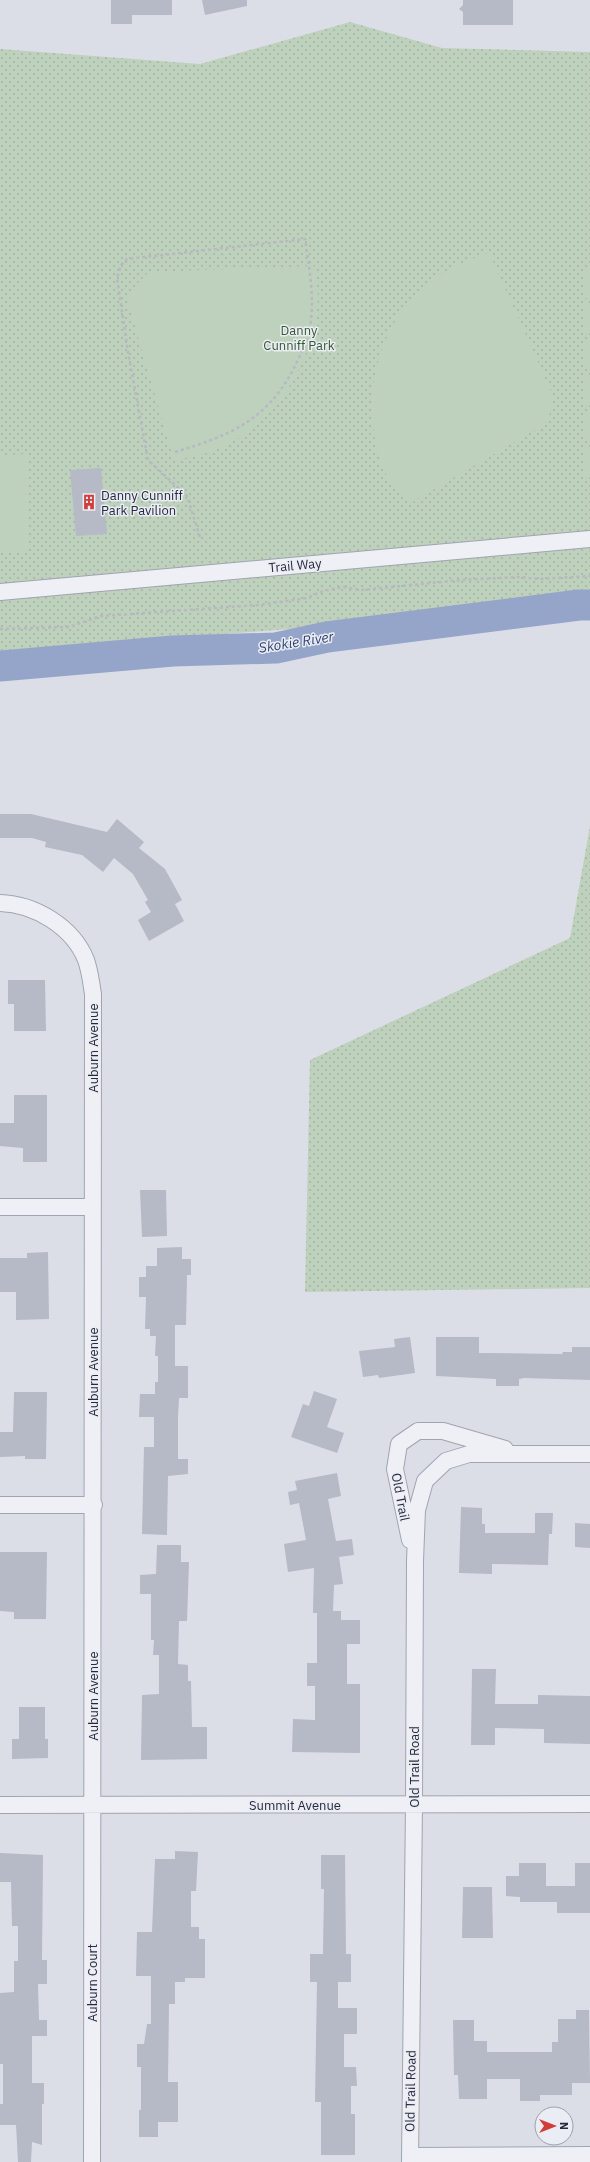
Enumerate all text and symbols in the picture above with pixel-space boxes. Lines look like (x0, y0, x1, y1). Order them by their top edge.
park label: Danny Cunniff Park (263, 322, 335, 354)
place label: Danny Cunniff Park Pavilion (101, 487, 183, 519)
building icon: Danny Cunniff Park Pavilion (80, 493, 98, 511)
street label: Trail Way (268, 555, 323, 576)
water label: Skokie River (257, 627, 336, 657)
street label: Auburn Avenue (85, 1003, 102, 1093)
street label: Auburn Avenue (85, 1327, 102, 1417)
street label: Old Trail (388, 1472, 414, 1523)
street label: Auburn Avenue (85, 1651, 102, 1741)
street label: Old Trail Road (406, 1726, 423, 1808)
street label: Summit Avenue (249, 1797, 341, 1814)
street label: Auburn Court (84, 1944, 101, 2022)
street label: Old Trail Road (401, 2050, 420, 2132)
north arrow (534, 2106, 574, 2146)
text: N (557, 2122, 571, 2130)

